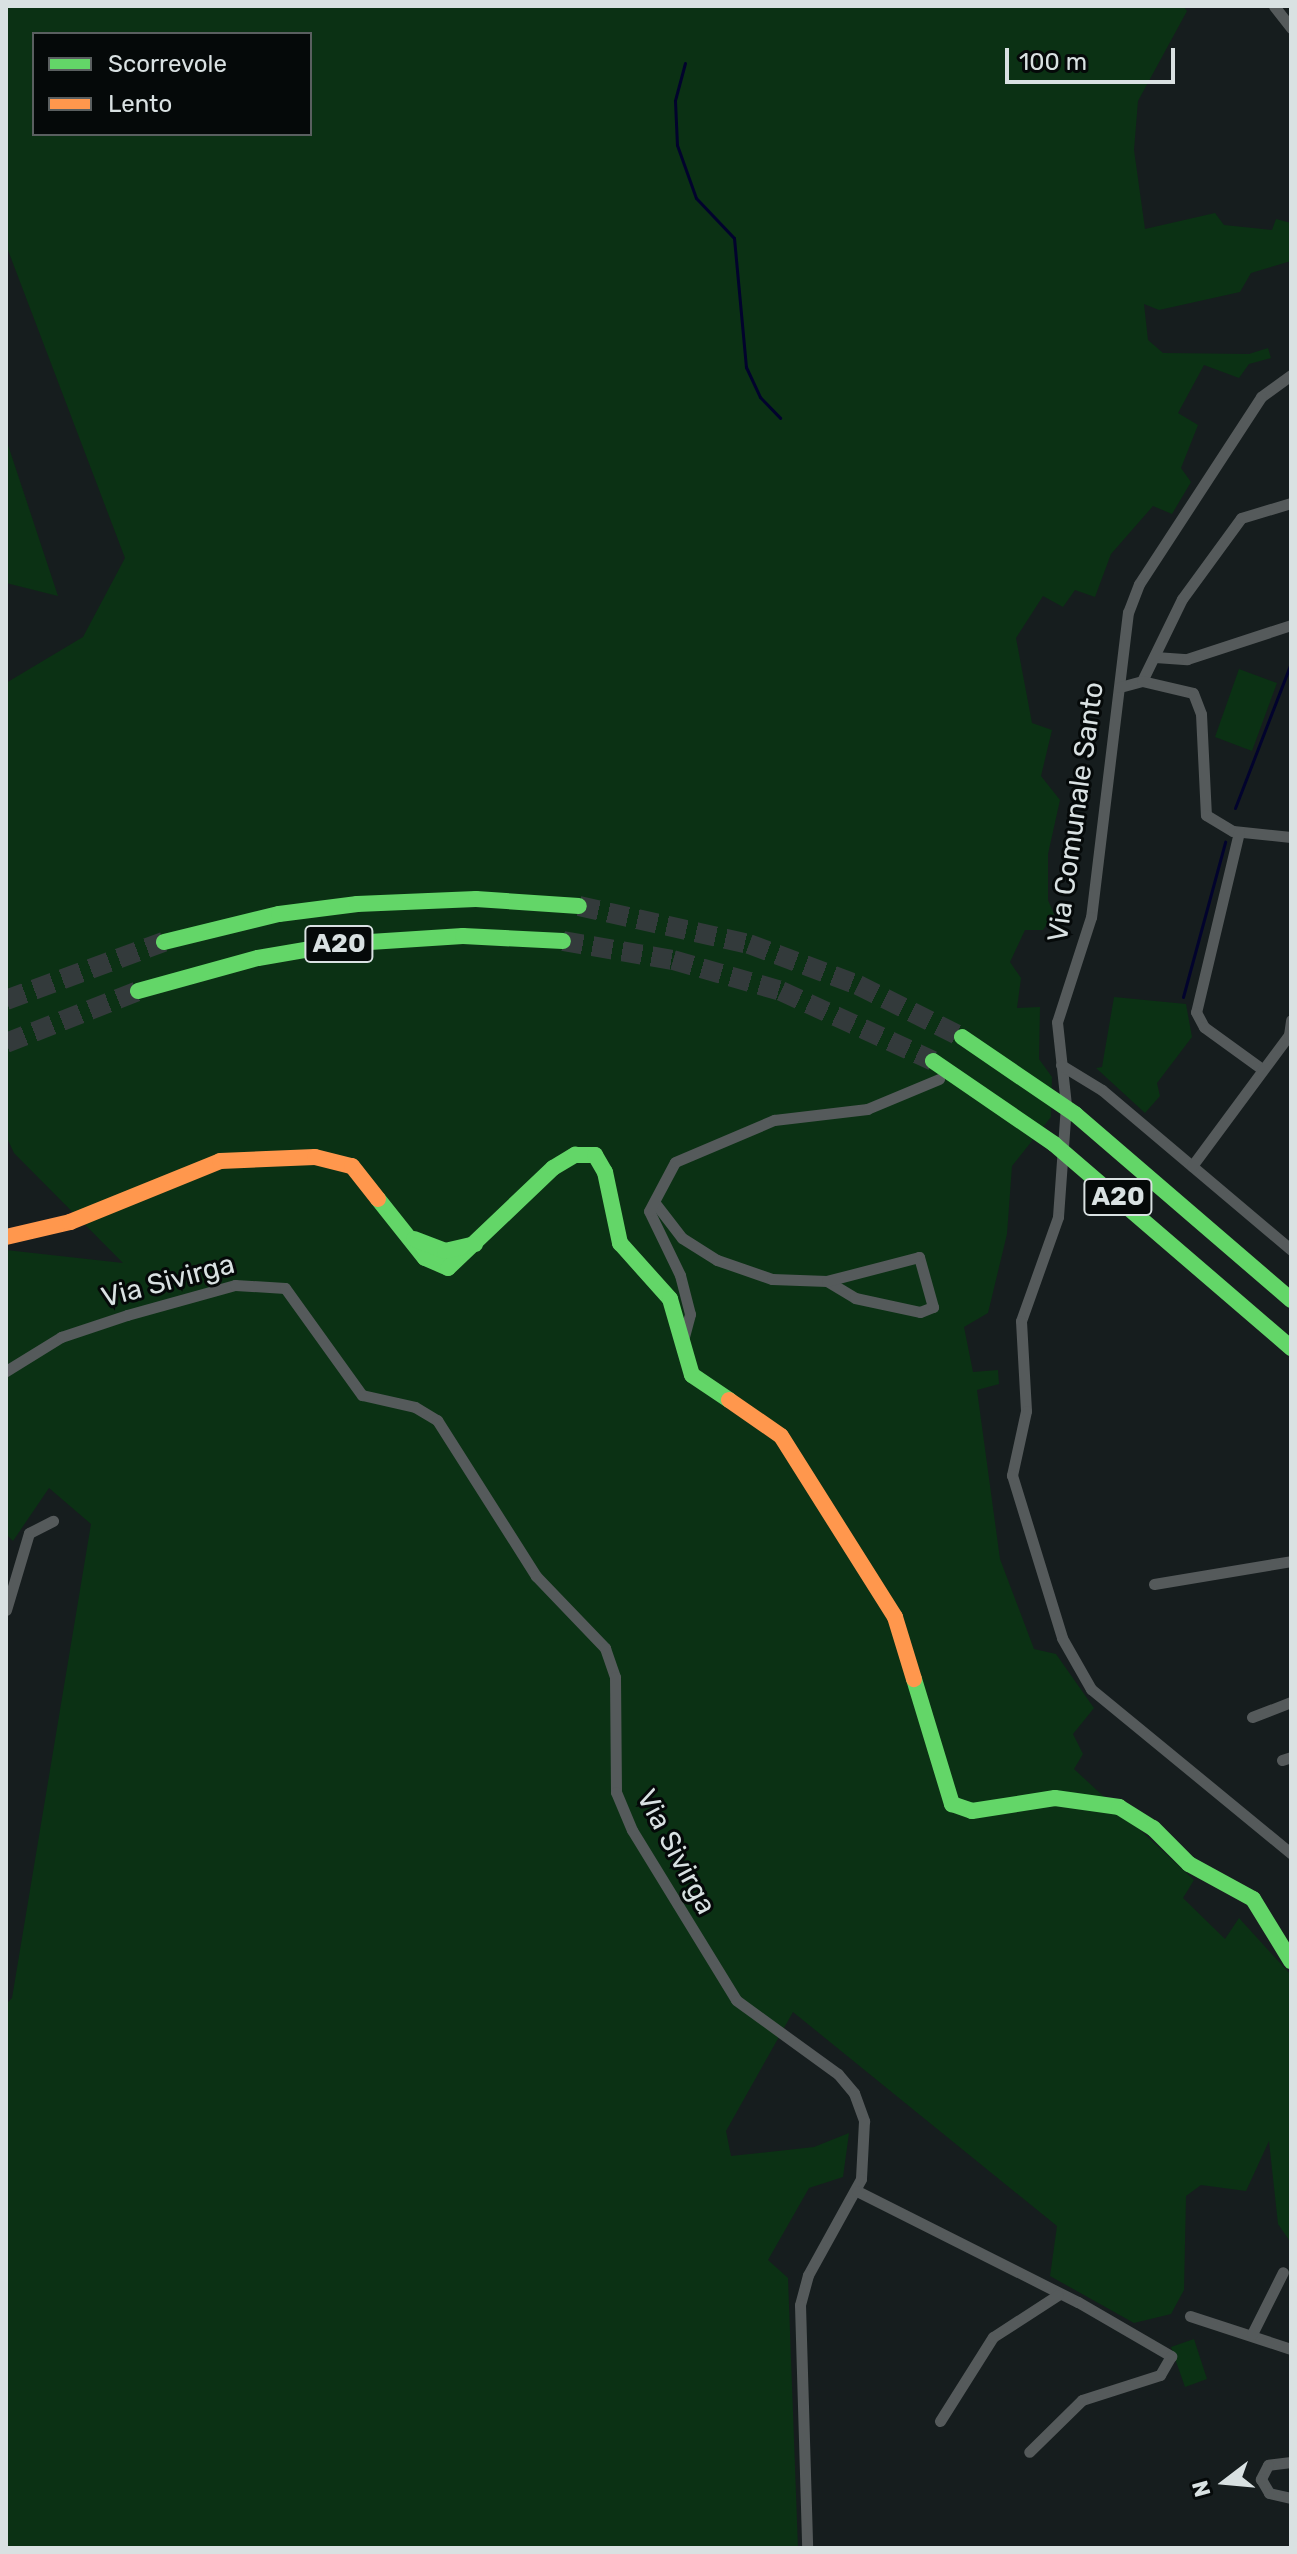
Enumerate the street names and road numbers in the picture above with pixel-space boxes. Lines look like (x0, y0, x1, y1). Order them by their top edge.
street label: Via Comunale Santo (1041, 680, 1111, 944)
road number: A20 (303, 922, 375, 966)
road number: A20 (1082, 1175, 1154, 1219)
street label: Via Sivirga (98, 1247, 238, 1315)
street label: Via Sivirga (629, 1784, 723, 1920)

